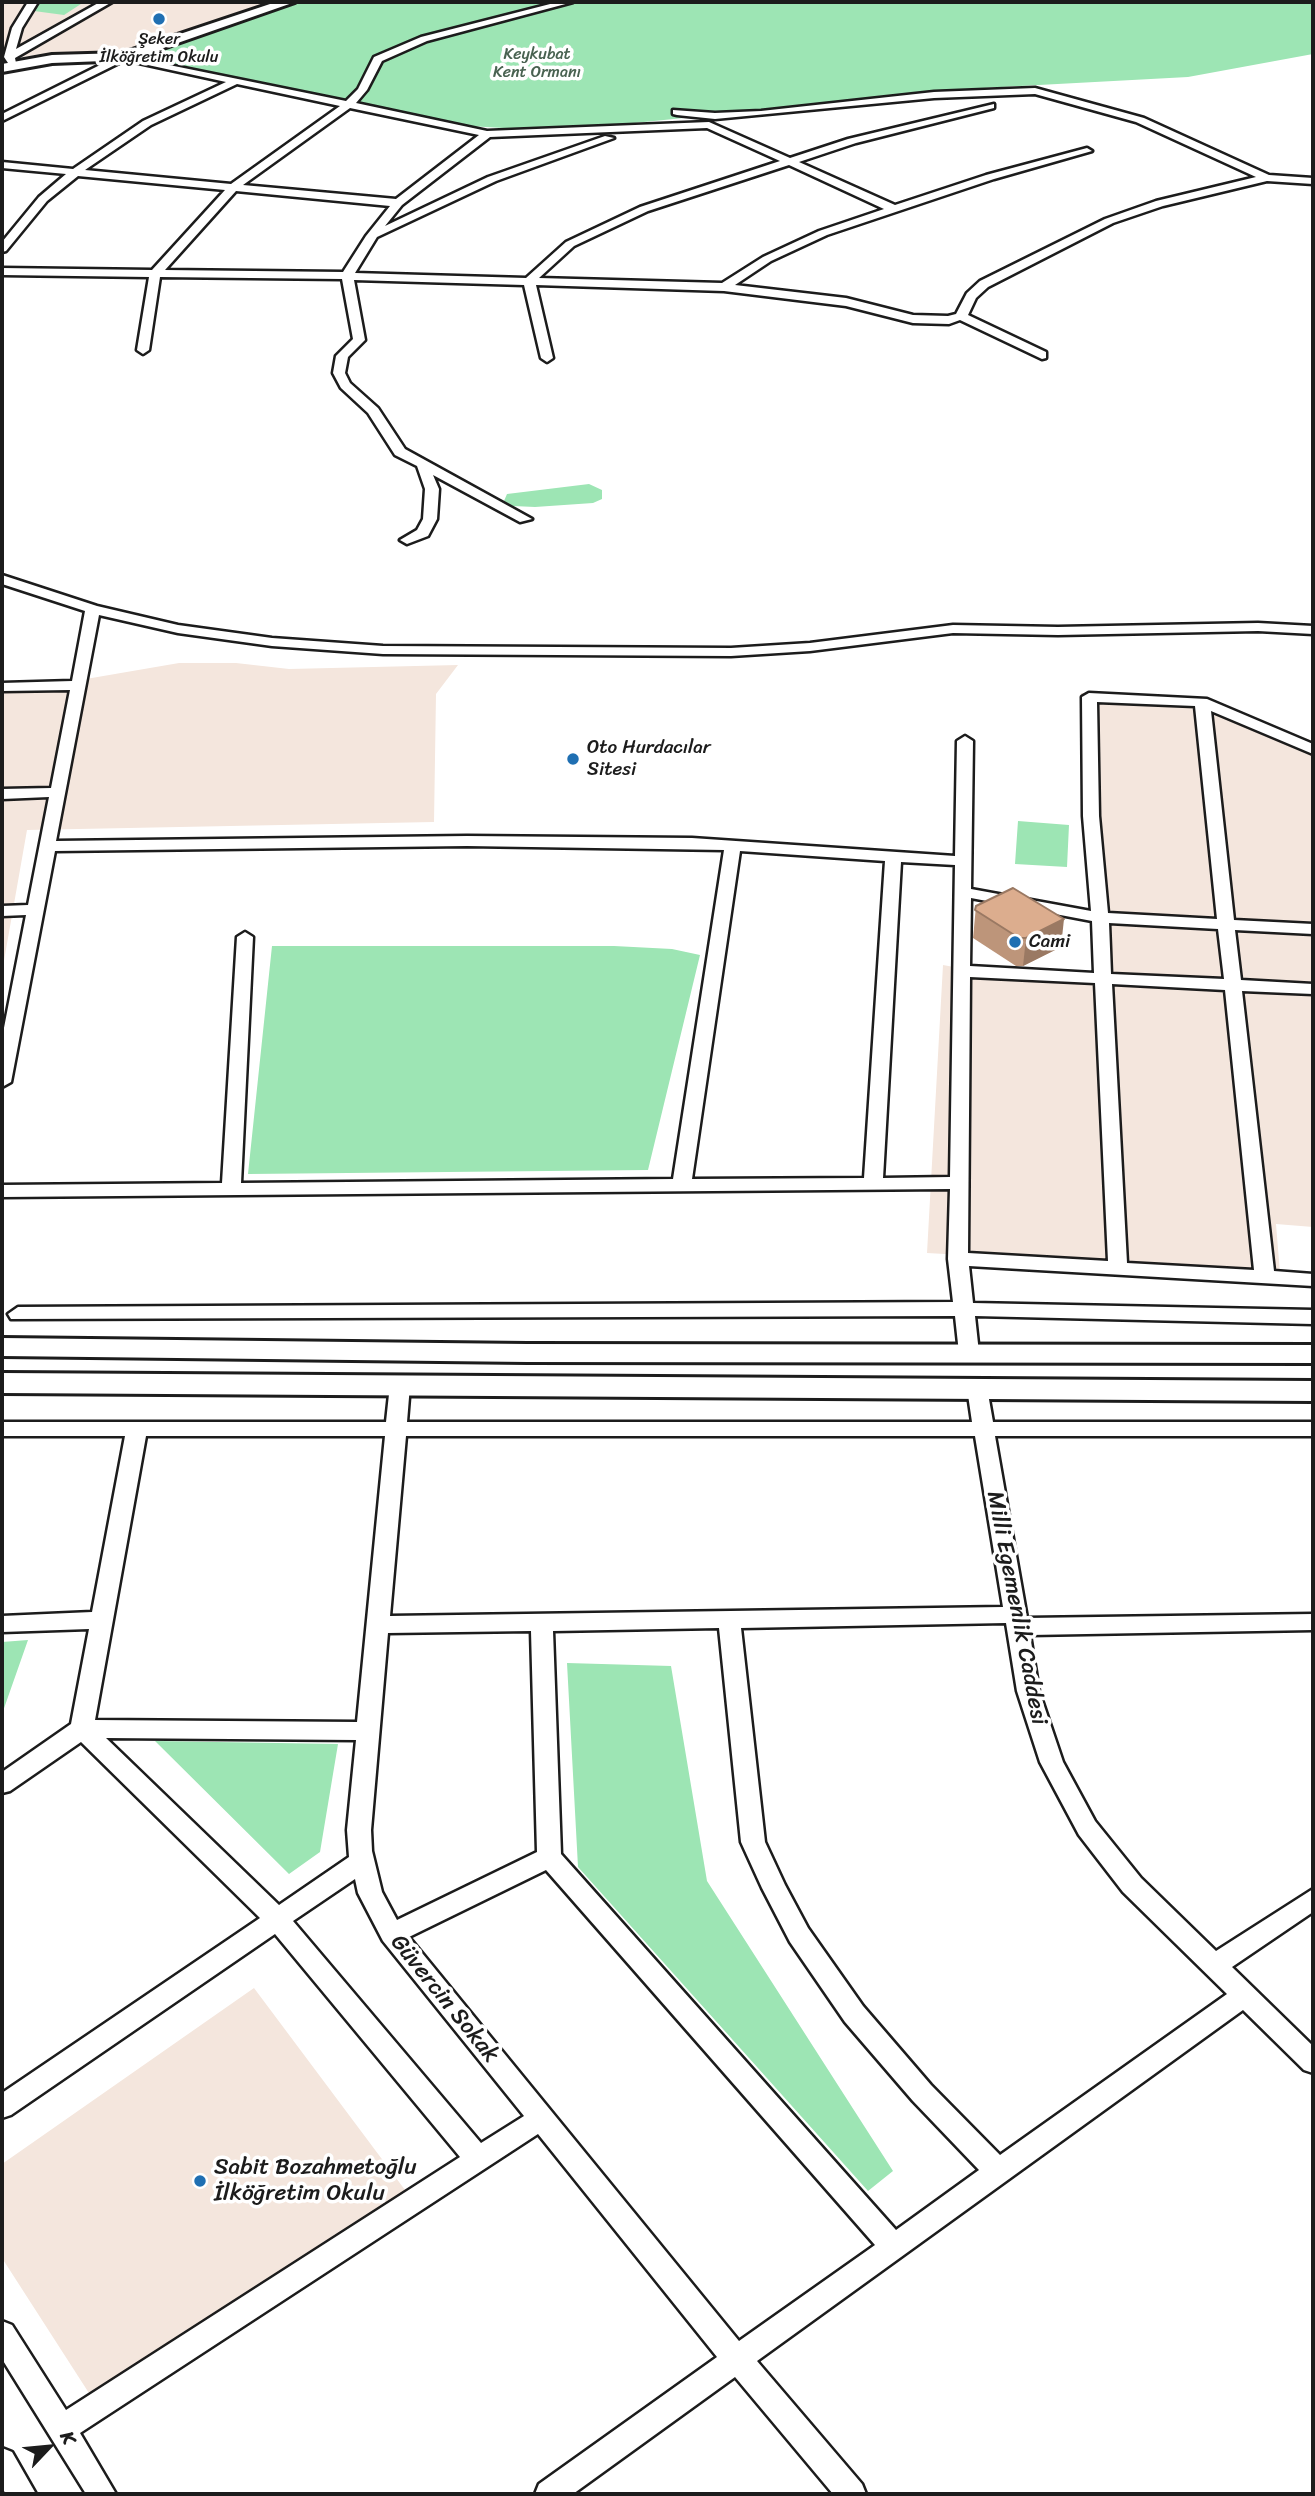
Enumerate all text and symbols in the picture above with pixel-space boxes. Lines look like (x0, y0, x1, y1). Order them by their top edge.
marker: Şeker İlköğretim Okulu (151, 11, 167, 27)
place label: Şeker İlköğretim Okulu (100, 30, 218, 68)
park label: Keykubat Kent Ormanı (493, 45, 581, 83)
place label: Oto Hurdacılar Sitesi (587, 737, 711, 781)
marker: Oto Hurdacılar Sitesi (565, 751, 581, 767)
place label: Cami (1029, 931, 1070, 953)
marker: Cami (1007, 934, 1023, 950)
street label: Milli Egemenlik Caddesi (980, 1489, 1052, 1727)
street label: Güvercin Sokak (384, 1929, 504, 2069)
place label: Sabit Bozahmetoğlu İlköğretim Okulu (214, 2154, 417, 2208)
marker: Sabit Bozahmetoğlu İlköğretim Okulu (192, 2173, 208, 2189)
north arrow (14, 2412, 84, 2482)
text: K (51, 2425, 86, 2450)

